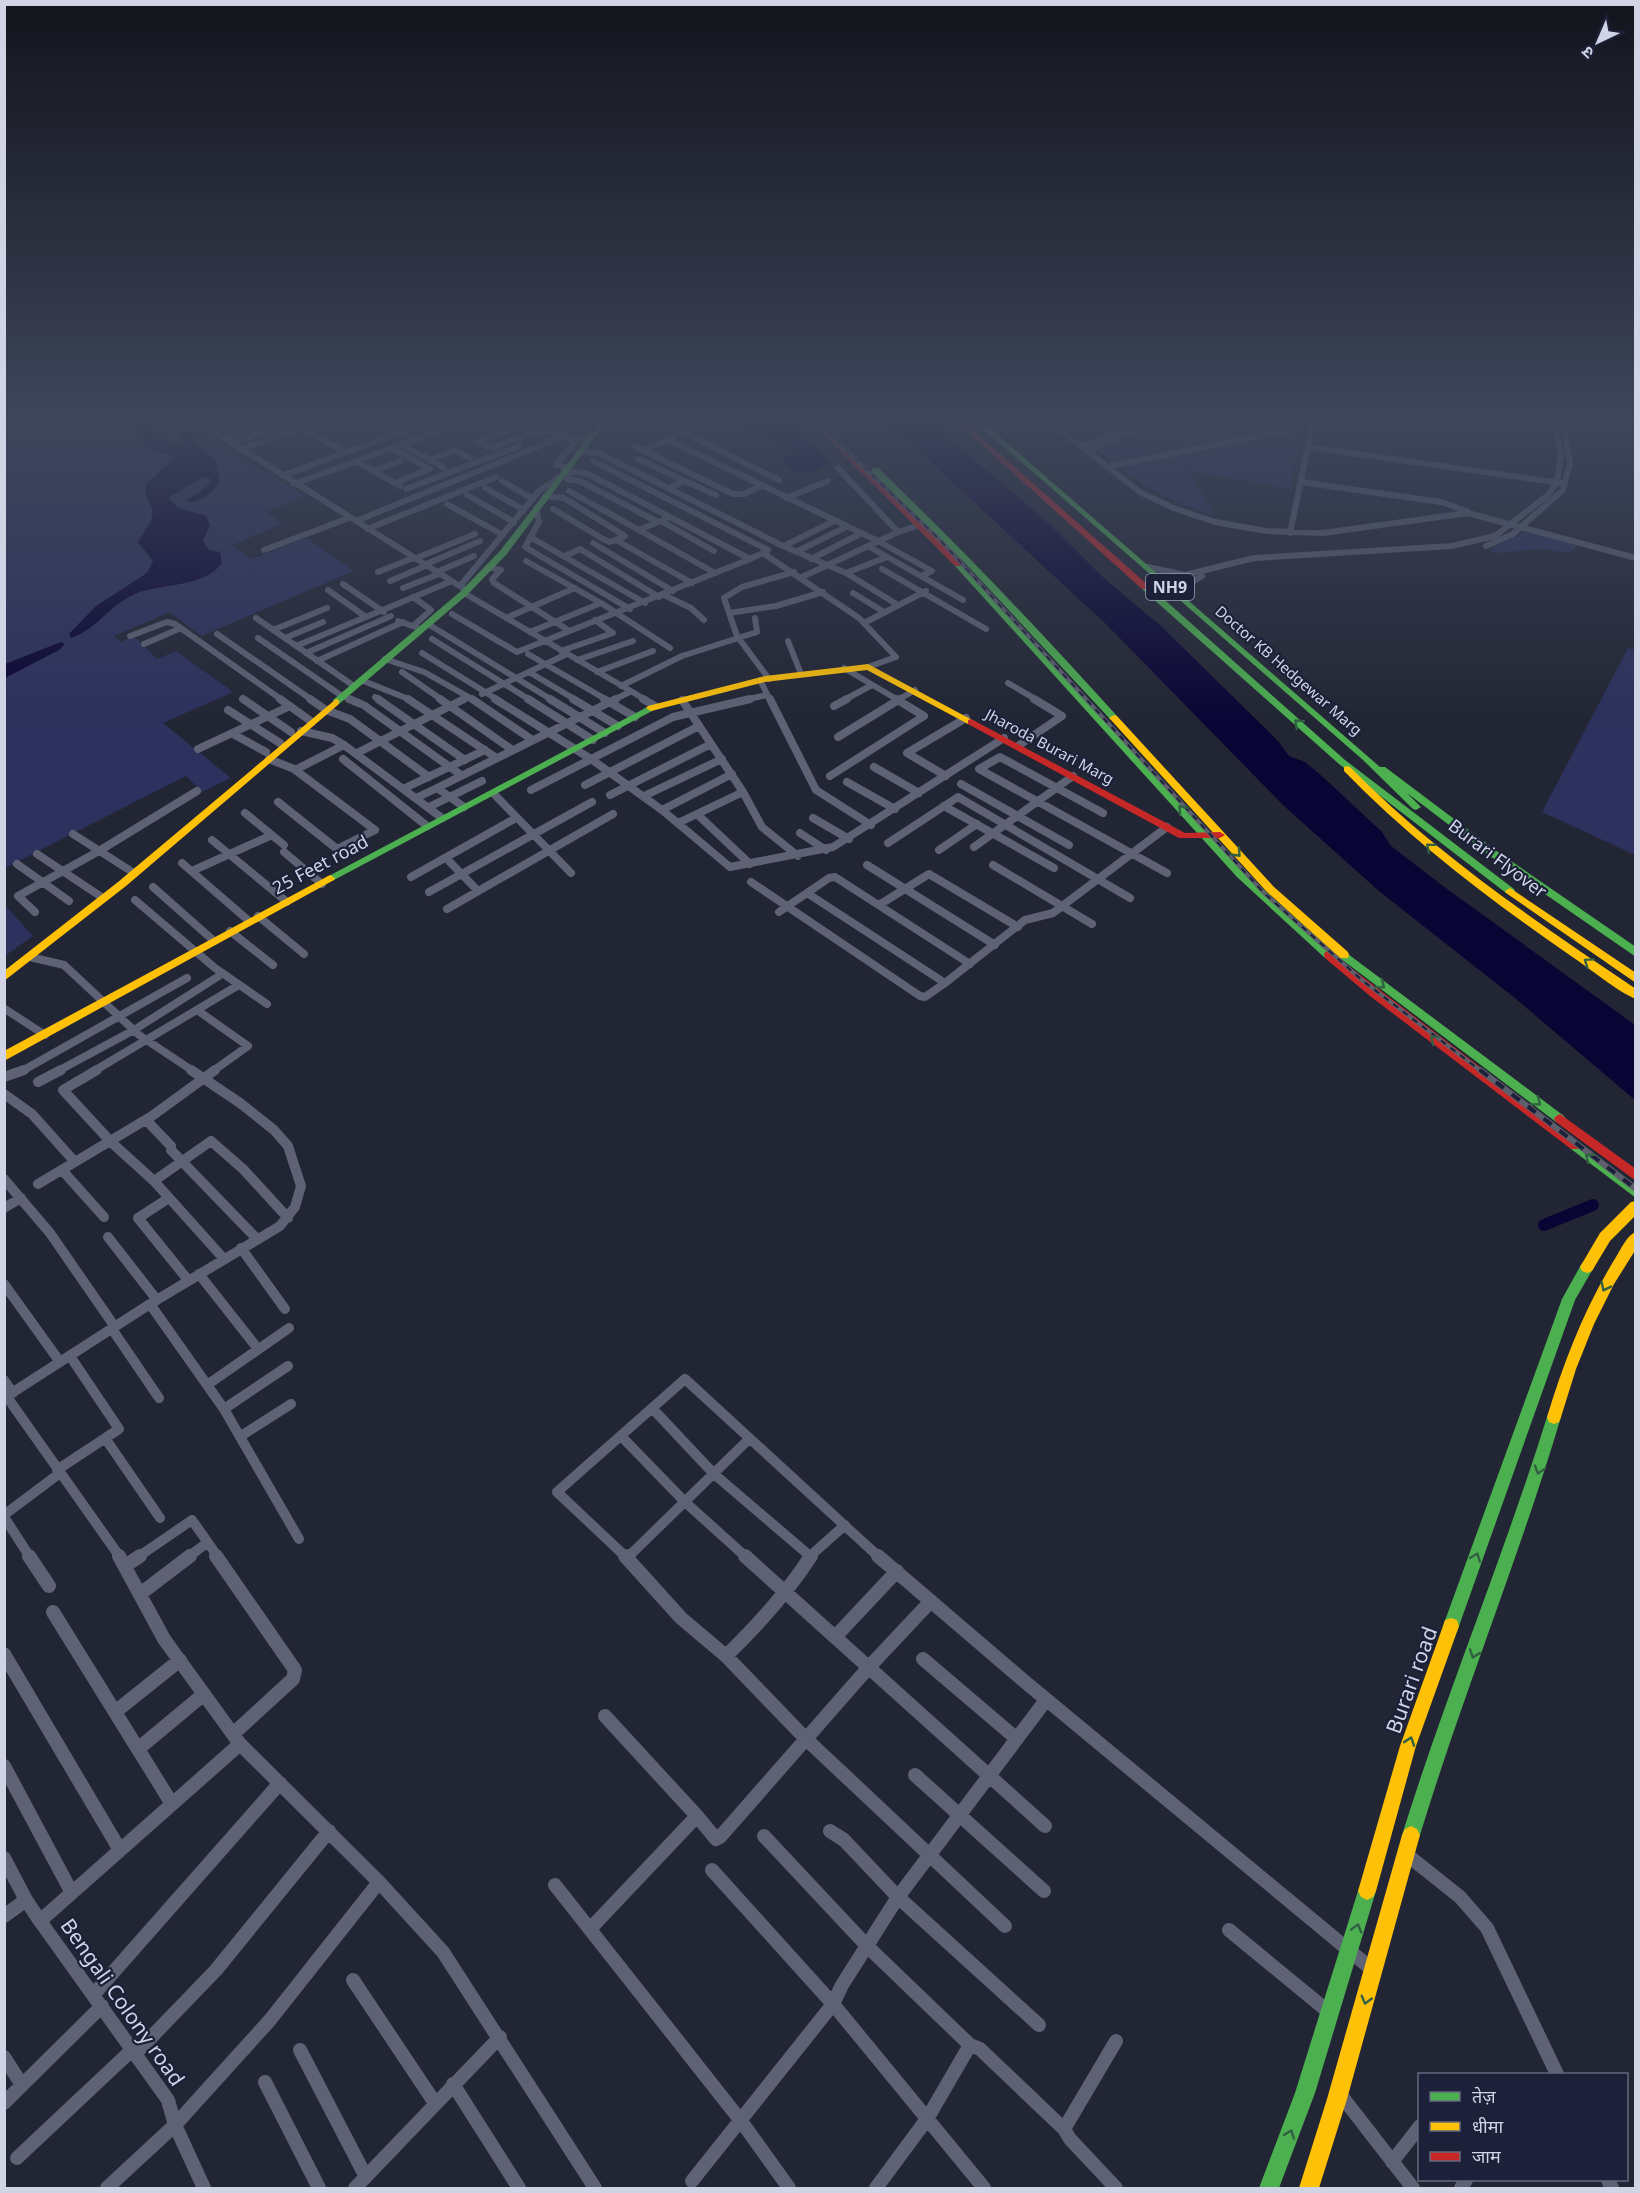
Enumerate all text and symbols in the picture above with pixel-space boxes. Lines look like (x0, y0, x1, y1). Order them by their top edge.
north arrow (1568, 12, 1628, 72)
text: उ (1576, 41, 1599, 64)
road number: NH9 (1146, 574, 1194, 600)
street label: Doctor KB Hedgewar Marg (1211, 601, 1367, 739)
street label: Jharoda Burari Marg (980, 703, 1118, 788)
one-way arrow (1294, 719, 1305, 730)
one-way arrow (1178, 805, 1189, 816)
street label: Burari Flyover (1444, 813, 1552, 903)
street label: 25 Feet road (268, 829, 372, 899)
one-way arrow (1426, 843, 1437, 854)
one-way arrow (1230, 847, 1241, 857)
one-way arrow (1583, 958, 1594, 969)
one-way arrow (1374, 977, 1385, 988)
one-way arrow (1430, 1035, 1441, 1046)
one-way arrow (1530, 1095, 1541, 1106)
one-way arrow (1585, 1153, 1596, 1164)
one-way arrow (1600, 1280, 1612, 1291)
one-way arrow (1534, 1464, 1546, 1475)
one-way arrow (1468, 1552, 1481, 1563)
street label: Burari road (1379, 1623, 1443, 1737)
one-way arrow (1469, 1648, 1482, 1659)
one-way arrow (1402, 1736, 1415, 1747)
street label: Bengali Colony road (55, 1913, 191, 2091)
one-way arrow (1350, 1923, 1362, 1934)
one-way arrow (1361, 1994, 1373, 2005)
legend (1418, 2073, 1628, 2181)
text: तेज़ (1472, 2084, 1496, 2108)
text: धीमा (1472, 2114, 1503, 2138)
one-way arrow (1283, 2129, 1295, 2140)
text: जाम (1472, 2144, 1502, 2168)

